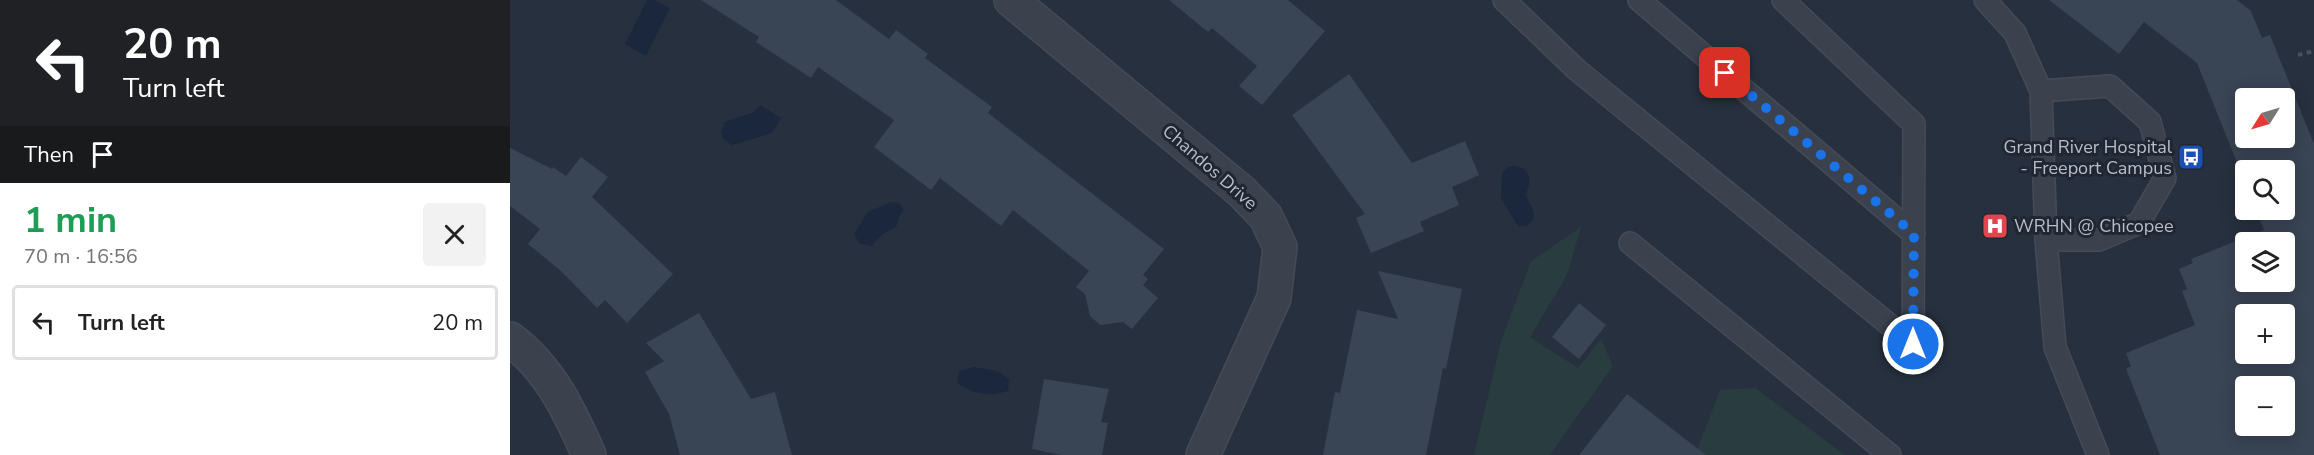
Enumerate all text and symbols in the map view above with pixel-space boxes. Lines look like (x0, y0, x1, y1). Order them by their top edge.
text: 20 m (123, 16, 222, 73)
icon: left (24, 24, 102, 102)
pin (1699, 47, 1750, 98)
icon: arrive (1708, 56, 1741, 89)
text: Turn left (123, 70, 224, 107)
north arrow (2235, 88, 2295, 148)
map controls (2235, 88, 2295, 436)
street label: Chandos Drive (1157, 119, 1263, 215)
place label: Grand River Hospital - Freeport Campus (2003, 135, 2173, 180)
icon: arrive (86, 138, 119, 171)
text: Then (24, 140, 74, 170)
bus stop icon: Grand River Hospital - Freeport Campus (2176, 142, 2206, 172)
button: search (2235, 160, 2295, 220)
text: 1 min (24, 196, 117, 245)
button: close (423, 203, 486, 266)
hospital icon: WRHN @ Chicopee (1980, 211, 2010, 241)
place label: WRHN @ Chicopee (2014, 214, 2173, 238)
button: layers (2235, 232, 2295, 292)
text: 70 m · 16:56 (24, 243, 138, 270)
button: + (2235, 304, 2295, 364)
icon: left (27, 306, 60, 339)
text: Turn left (78, 308, 165, 338)
text: 20 m (432, 308, 483, 338)
position arrow (1881, 312, 1945, 376)
button: − (2235, 376, 2295, 436)

